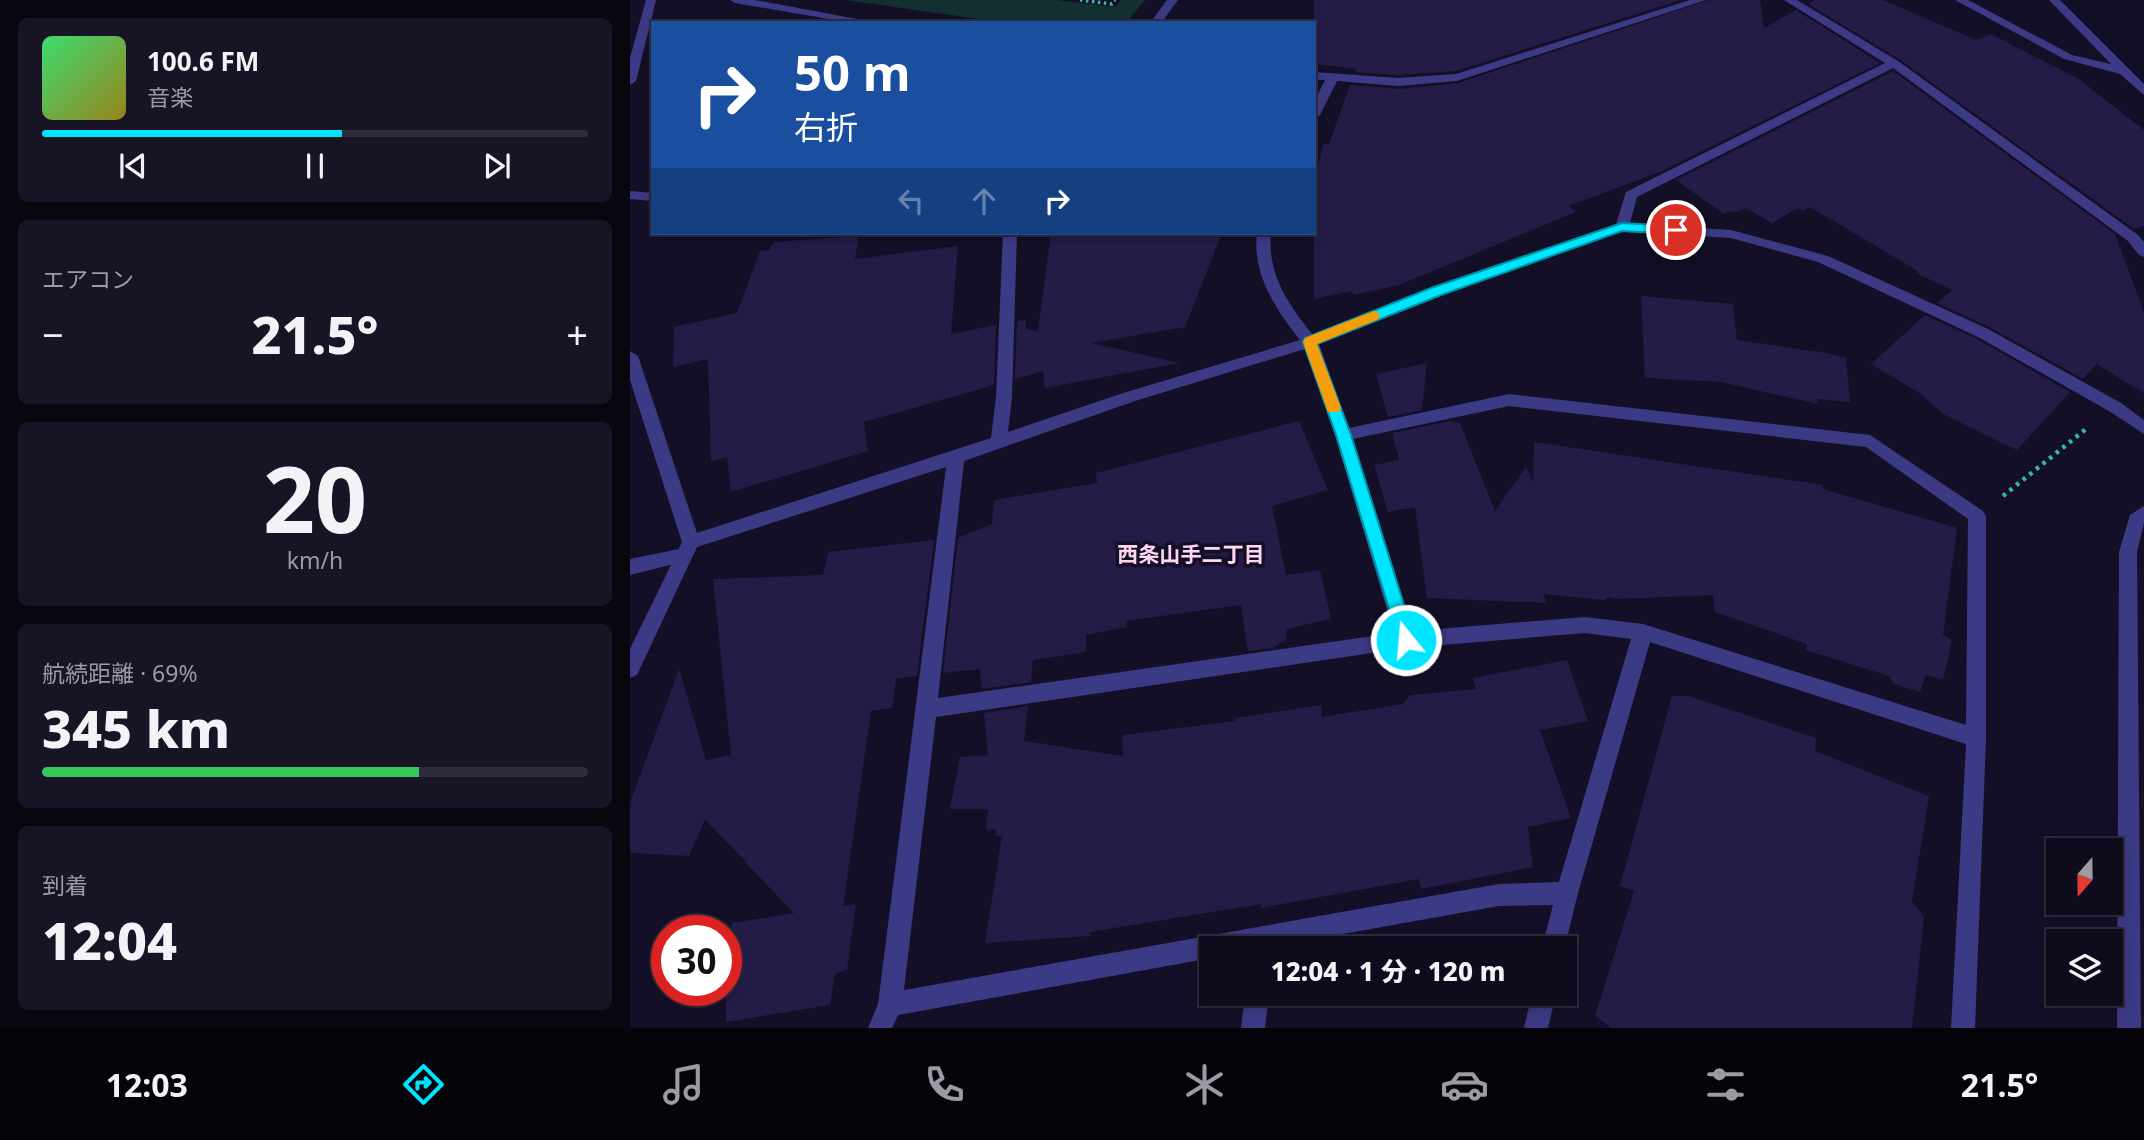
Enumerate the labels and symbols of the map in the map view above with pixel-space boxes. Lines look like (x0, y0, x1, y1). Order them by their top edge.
pin (1646, 200, 1706, 260)
district label: 西条山手二丁目 (1118, 540, 1265, 568)
position arrow (1369, 603, 1443, 677)
north arrow (2046, 838, 2123, 915)
speed limit sign: 30 (651, 915, 742, 1006)

